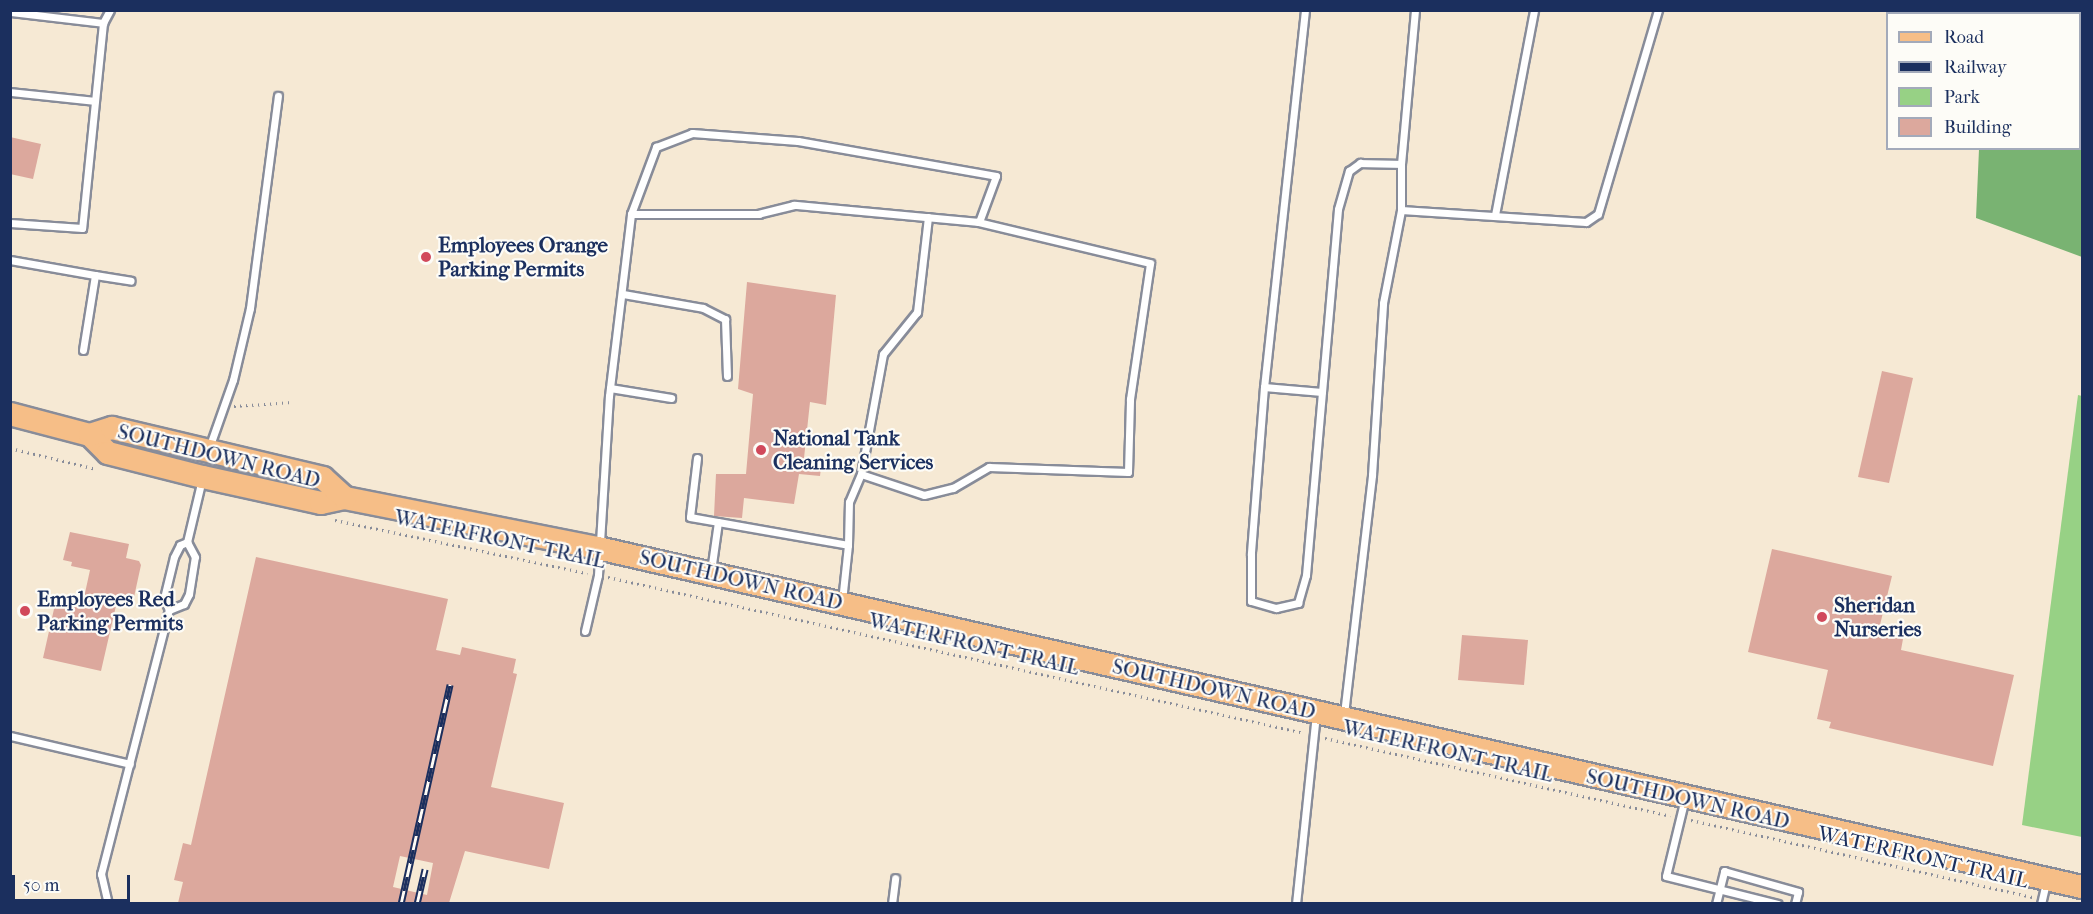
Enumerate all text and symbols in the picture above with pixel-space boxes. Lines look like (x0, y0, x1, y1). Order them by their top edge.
legend (1886, 12, 2081, 150)
text: Road (1944, 27, 1984, 48)
text: Railway (1944, 57, 2007, 78)
text: Park (1944, 87, 1980, 108)
text: Building (1944, 117, 2011, 138)
place label: Employees Orange Parking Permits (438, 232, 608, 282)
marker: Employees Orange Parking Permits (419, 250, 433, 264)
street label: SOUTHDOWN ROAD (115, 419, 323, 493)
place label: National Tank Cleaning Services (773, 425, 933, 475)
marker: National Tank Cleaning Services (754, 443, 768, 457)
street label: WATERFRONT TRAIL (392, 504, 608, 574)
street label: SOUTHDOWN ROAD (637, 544, 845, 616)
place label: Employees Red Parking Permits (37, 586, 183, 636)
place label: Sheridan Nurseries (1834, 592, 1922, 642)
marker: Employees Red Parking Permits (18, 604, 32, 618)
street label: WATERFRONT TRAIL (866, 608, 1082, 680)
marker: Sheridan Nurseries (1815, 610, 1829, 624)
street label: SOUTHDOWN ROAD (1110, 653, 1318, 725)
street label: WATERFRONT TRAIL (1340, 715, 1556, 787)
street label: SOUTHDOWN ROAD (1584, 763, 1792, 835)
street label: WATERFRONT TRAIL (1815, 821, 2031, 893)
scale bar (15, 863, 134, 901)
text: 50 m (23, 875, 59, 896)

